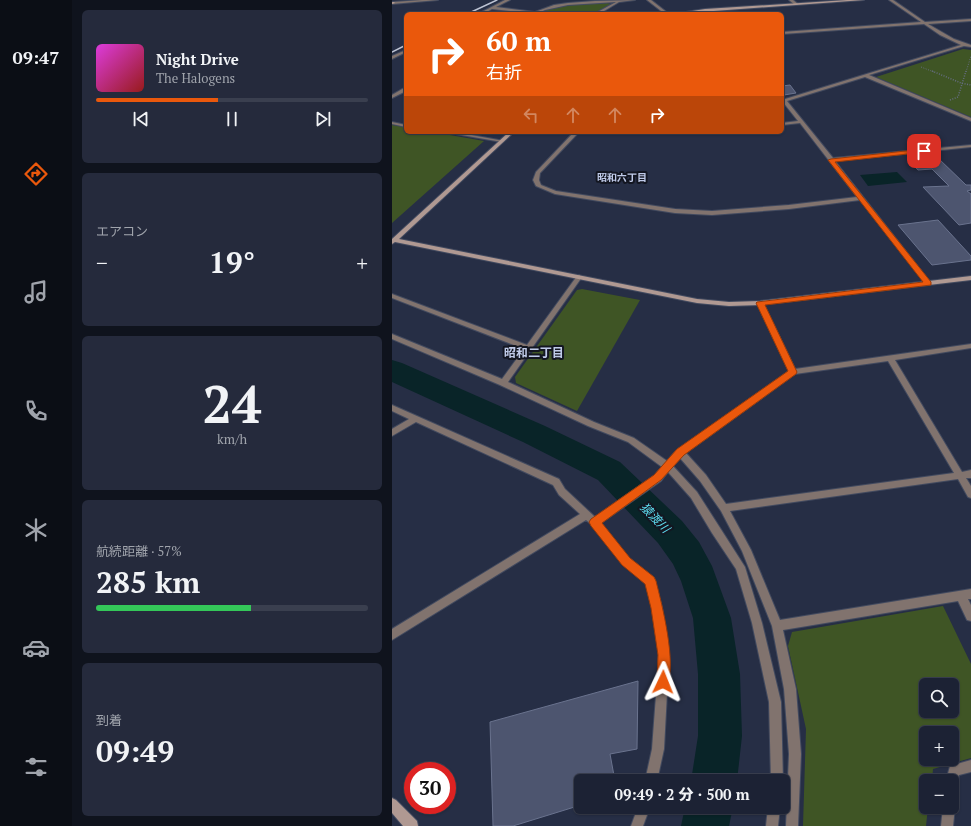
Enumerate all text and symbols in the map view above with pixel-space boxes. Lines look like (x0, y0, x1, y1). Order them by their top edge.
text: 60 m (486, 22, 551, 59)
icon: right (420, 28, 472, 80)
text: 09:47 (13, 45, 59, 69)
text: Night Drive (156, 49, 239, 69)
text: 右折 (486, 60, 522, 84)
text: The Halogens (156, 69, 235, 87)
icon: left (520, 104, 542, 126)
icon: ahead (562, 104, 584, 126)
icon: ahead (604, 104, 626, 126)
icon: right (646, 104, 668, 126)
icon: previous (130, 108, 152, 130)
icon: pause (221, 108, 243, 130)
icon: next (312, 108, 334, 130)
pin (907, 134, 941, 168)
icon: arrive (913, 140, 935, 162)
icon: directions (22, 160, 50, 188)
district label: 昭和六丁目 (597, 171, 647, 184)
text: エアコン (96, 222, 148, 240)
text: 19° (209, 242, 255, 282)
text: − (96, 248, 108, 277)
text: + (356, 248, 368, 277)
icon: music (22, 278, 50, 306)
district label: 昭和二丁目 (504, 345, 564, 360)
text: 24 (203, 369, 261, 438)
icon: phone (22, 397, 50, 425)
text: km/h (217, 430, 247, 448)
water label: 猿渡川 (637, 499, 675, 537)
icon: climate (22, 516, 50, 544)
text: 航続距離 · 57% (96, 542, 182, 560)
text: 285 km (96, 562, 200, 602)
icon: car (22, 634, 50, 662)
position arrow (642, 661, 684, 703)
map controls (919, 678, 959, 814)
button: search (919, 678, 959, 718)
text: 到着 (96, 711, 122, 729)
button: + (919, 726, 959, 766)
text: 09:49 (96, 731, 174, 771)
icon: filters (22, 753, 50, 781)
speed limit sign: 30 (404, 762, 456, 814)
button: − (919, 774, 959, 814)
text: 09:49 · 2 分 · 500 m (615, 784, 750, 804)

